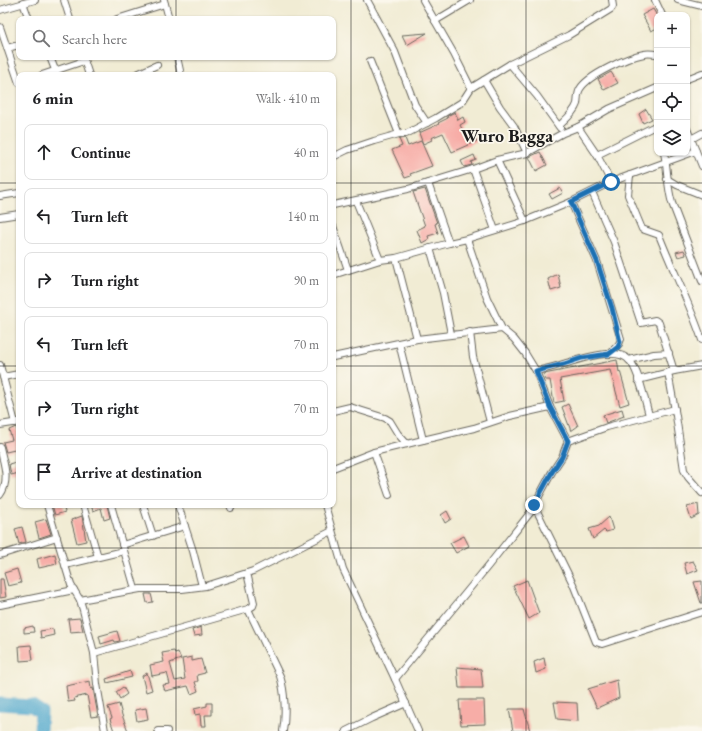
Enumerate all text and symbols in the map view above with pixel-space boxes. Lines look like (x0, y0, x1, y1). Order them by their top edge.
map controls (654, 12, 690, 156)
button: + (654, 12, 690, 48)
search box (16, 16, 336, 60)
icon: search (30, 27, 52, 49)
text: Search here (62, 29, 127, 48)
button: − (654, 48, 690, 84)
button: locate (654, 84, 690, 120)
text: 6 min (32, 87, 73, 109)
text: Walk · 410 m (256, 90, 320, 107)
button: layers (654, 120, 690, 156)
district label: Wuro Bagga (461, 124, 553, 147)
icon: ahead (33, 141, 55, 163)
text: Continue (71, 143, 131, 162)
text: 40 m (294, 144, 319, 161)
route start (602, 173, 620, 191)
icon: left (33, 205, 55, 227)
text: Turn left (71, 207, 128, 226)
text: 140 m (288, 208, 319, 225)
icon: right (33, 269, 55, 291)
text: Turn right (71, 271, 139, 290)
text: 90 m (294, 272, 319, 289)
icon: left (33, 333, 55, 355)
text: Turn left (71, 335, 128, 354)
text: 70 m (294, 336, 319, 353)
icon: right (33, 397, 55, 419)
text: Turn right (71, 399, 139, 418)
text: 70 m (294, 400, 319, 417)
icon: arrive (33, 461, 55, 483)
text: Arrive at destination (71, 463, 202, 482)
route end (525, 496, 543, 514)

